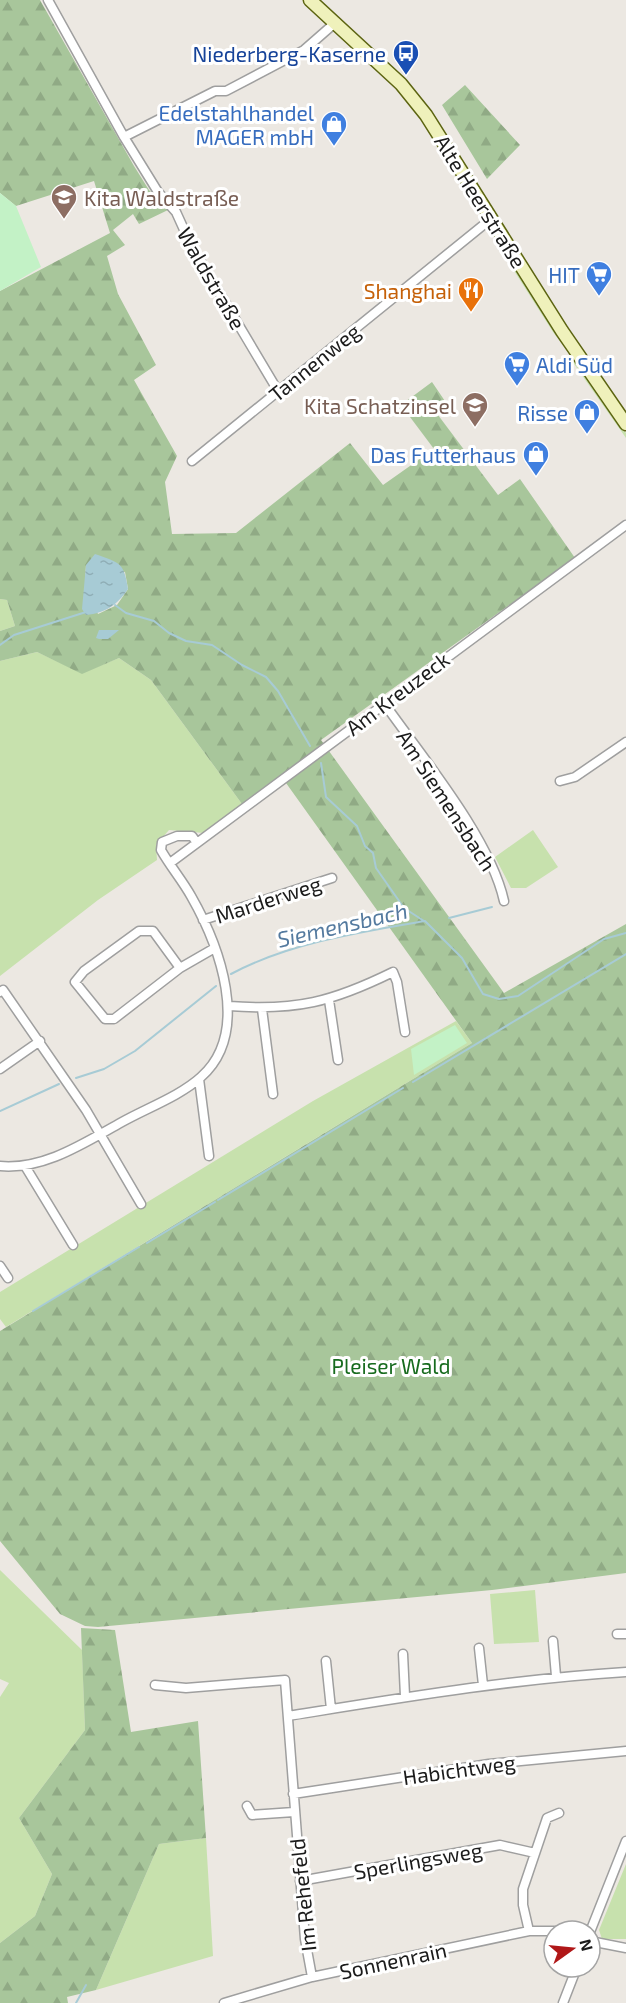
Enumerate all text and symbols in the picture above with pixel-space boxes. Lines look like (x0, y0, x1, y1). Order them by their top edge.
bus stop icon: Niederberg-Kaserne (391, 38, 421, 76)
place label: Niederberg-Kaserne (192, 41, 386, 66)
place label: Edelstahlhandel MAGER mbH (159, 100, 315, 149)
shop icon: Edelstahlhandel MAGER mbH (319, 109, 349, 147)
street label: Alte Heerstraße (430, 130, 532, 272)
school or university icon: Kita Waldstraße (49, 182, 79, 220)
place label: Kita Waldstraße (84, 185, 239, 210)
street label: Waldstraße (173, 223, 251, 333)
supermarket icon: HIT (584, 259, 614, 297)
place label: HIT (548, 262, 580, 287)
restaurant icon: Shanghai (456, 275, 486, 313)
place label: Shanghai (364, 278, 452, 303)
street label: Tannenweg (263, 318, 365, 406)
supermarket icon: Aldi Süd (502, 349, 532, 387)
place label: Aldi Süd (536, 352, 613, 377)
school or university icon: Kita Schatzinsel (460, 390, 490, 428)
place label: Kita Schatzinsel (304, 393, 457, 418)
shop icon: Risse (572, 397, 602, 435)
place label: Risse (517, 400, 568, 425)
shop icon: Das Futterhaus (521, 439, 551, 477)
place label: Das Futterhaus (370, 442, 516, 467)
street label: Am Kreuzeck (340, 646, 454, 740)
street label: Am Siemensbach (392, 725, 502, 875)
street label: Marderweg (212, 870, 324, 928)
water label: Siemensbach (274, 896, 410, 952)
park label: Pleiser Wald (332, 1353, 450, 1378)
street label: Habichtweg (401, 1749, 517, 1789)
street label: Sperlingsweg (352, 1836, 484, 1884)
street label: Im Rehefeld (284, 1837, 320, 1953)
north arrow (542, 1919, 602, 1979)
street label: Sonnenrain (337, 1936, 449, 1984)
text: N (576, 1937, 598, 1953)

